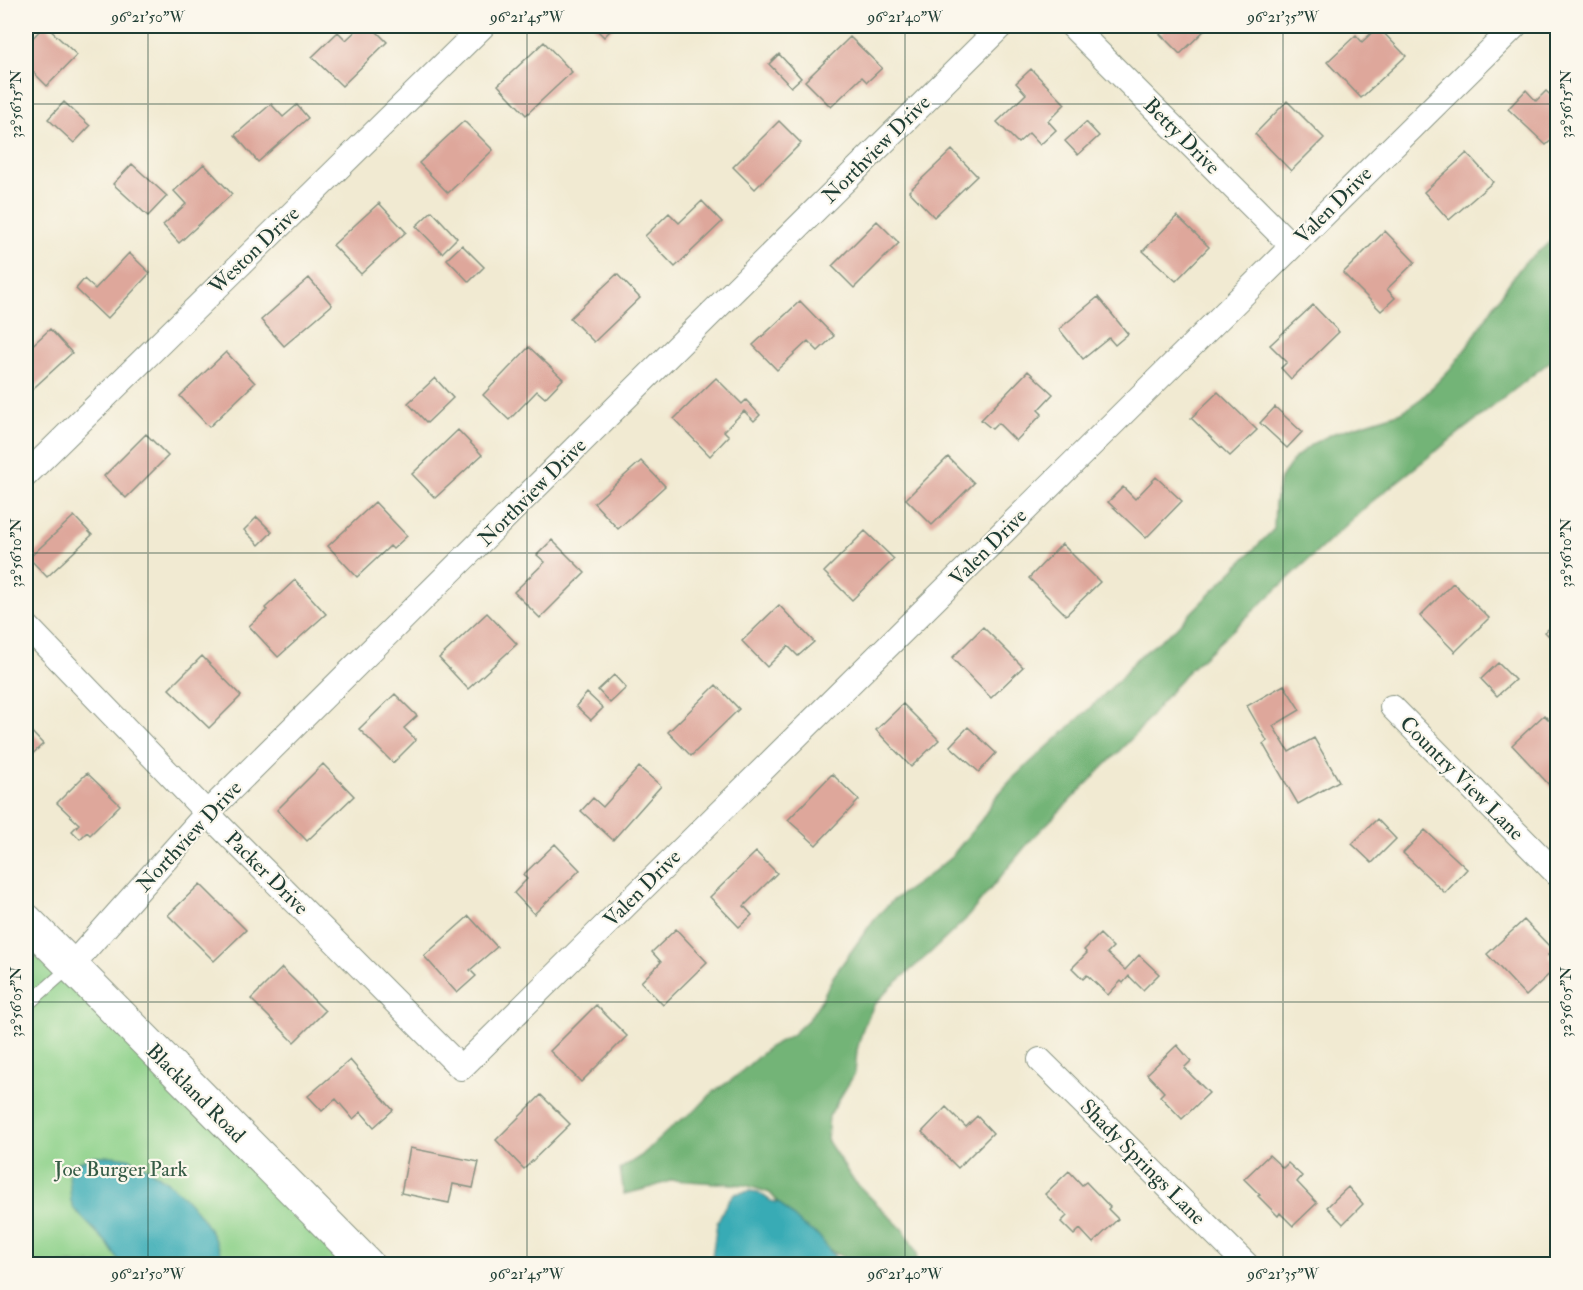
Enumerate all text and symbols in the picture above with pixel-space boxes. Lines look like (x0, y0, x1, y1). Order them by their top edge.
text: 96°21'50"W (110, 8, 185, 27)
text: 96°21'45"W (489, 8, 565, 27)
text: 96°21'40"W (867, 8, 943, 27)
text: 96°21'35"W (1246, 8, 1319, 27)
text: 32°56'15"N (7, 69, 26, 138)
text: 32°56'15"N (1557, 69, 1576, 138)
street label: Northview Drive (816, 89, 936, 209)
street label: Betty Drive (1137, 92, 1226, 181)
street label: Valen Drive (1289, 161, 1378, 250)
street label: Weston Drive (203, 200, 305, 301)
street label: Northview Drive (472, 432, 592, 552)
street label: Valen Drive (944, 503, 1033, 592)
text: 32°56'10"N (7, 518, 26, 588)
text: 32°56'10"N (1557, 518, 1576, 588)
street label: Country View Lane (1394, 710, 1530, 846)
street label: Northview Drive (131, 775, 248, 898)
street label: Packer Drive (219, 826, 314, 921)
street label: Valen Drive (598, 844, 687, 933)
text: 32°56'05"N (7, 966, 26, 1037)
text: 32°56'05"N (1557, 966, 1576, 1037)
street label: Blackland Road (140, 1038, 251, 1149)
street label: Shady Springs Lane (1074, 1094, 1211, 1231)
park label: Joe Burger Park (53, 1156, 188, 1183)
text: 96°21'50"W (110, 1265, 185, 1284)
text: 96°21'45"W (489, 1265, 565, 1284)
text: 96°21'40"W (867, 1265, 943, 1284)
text: 96°21'35"W (1246, 1265, 1319, 1284)

